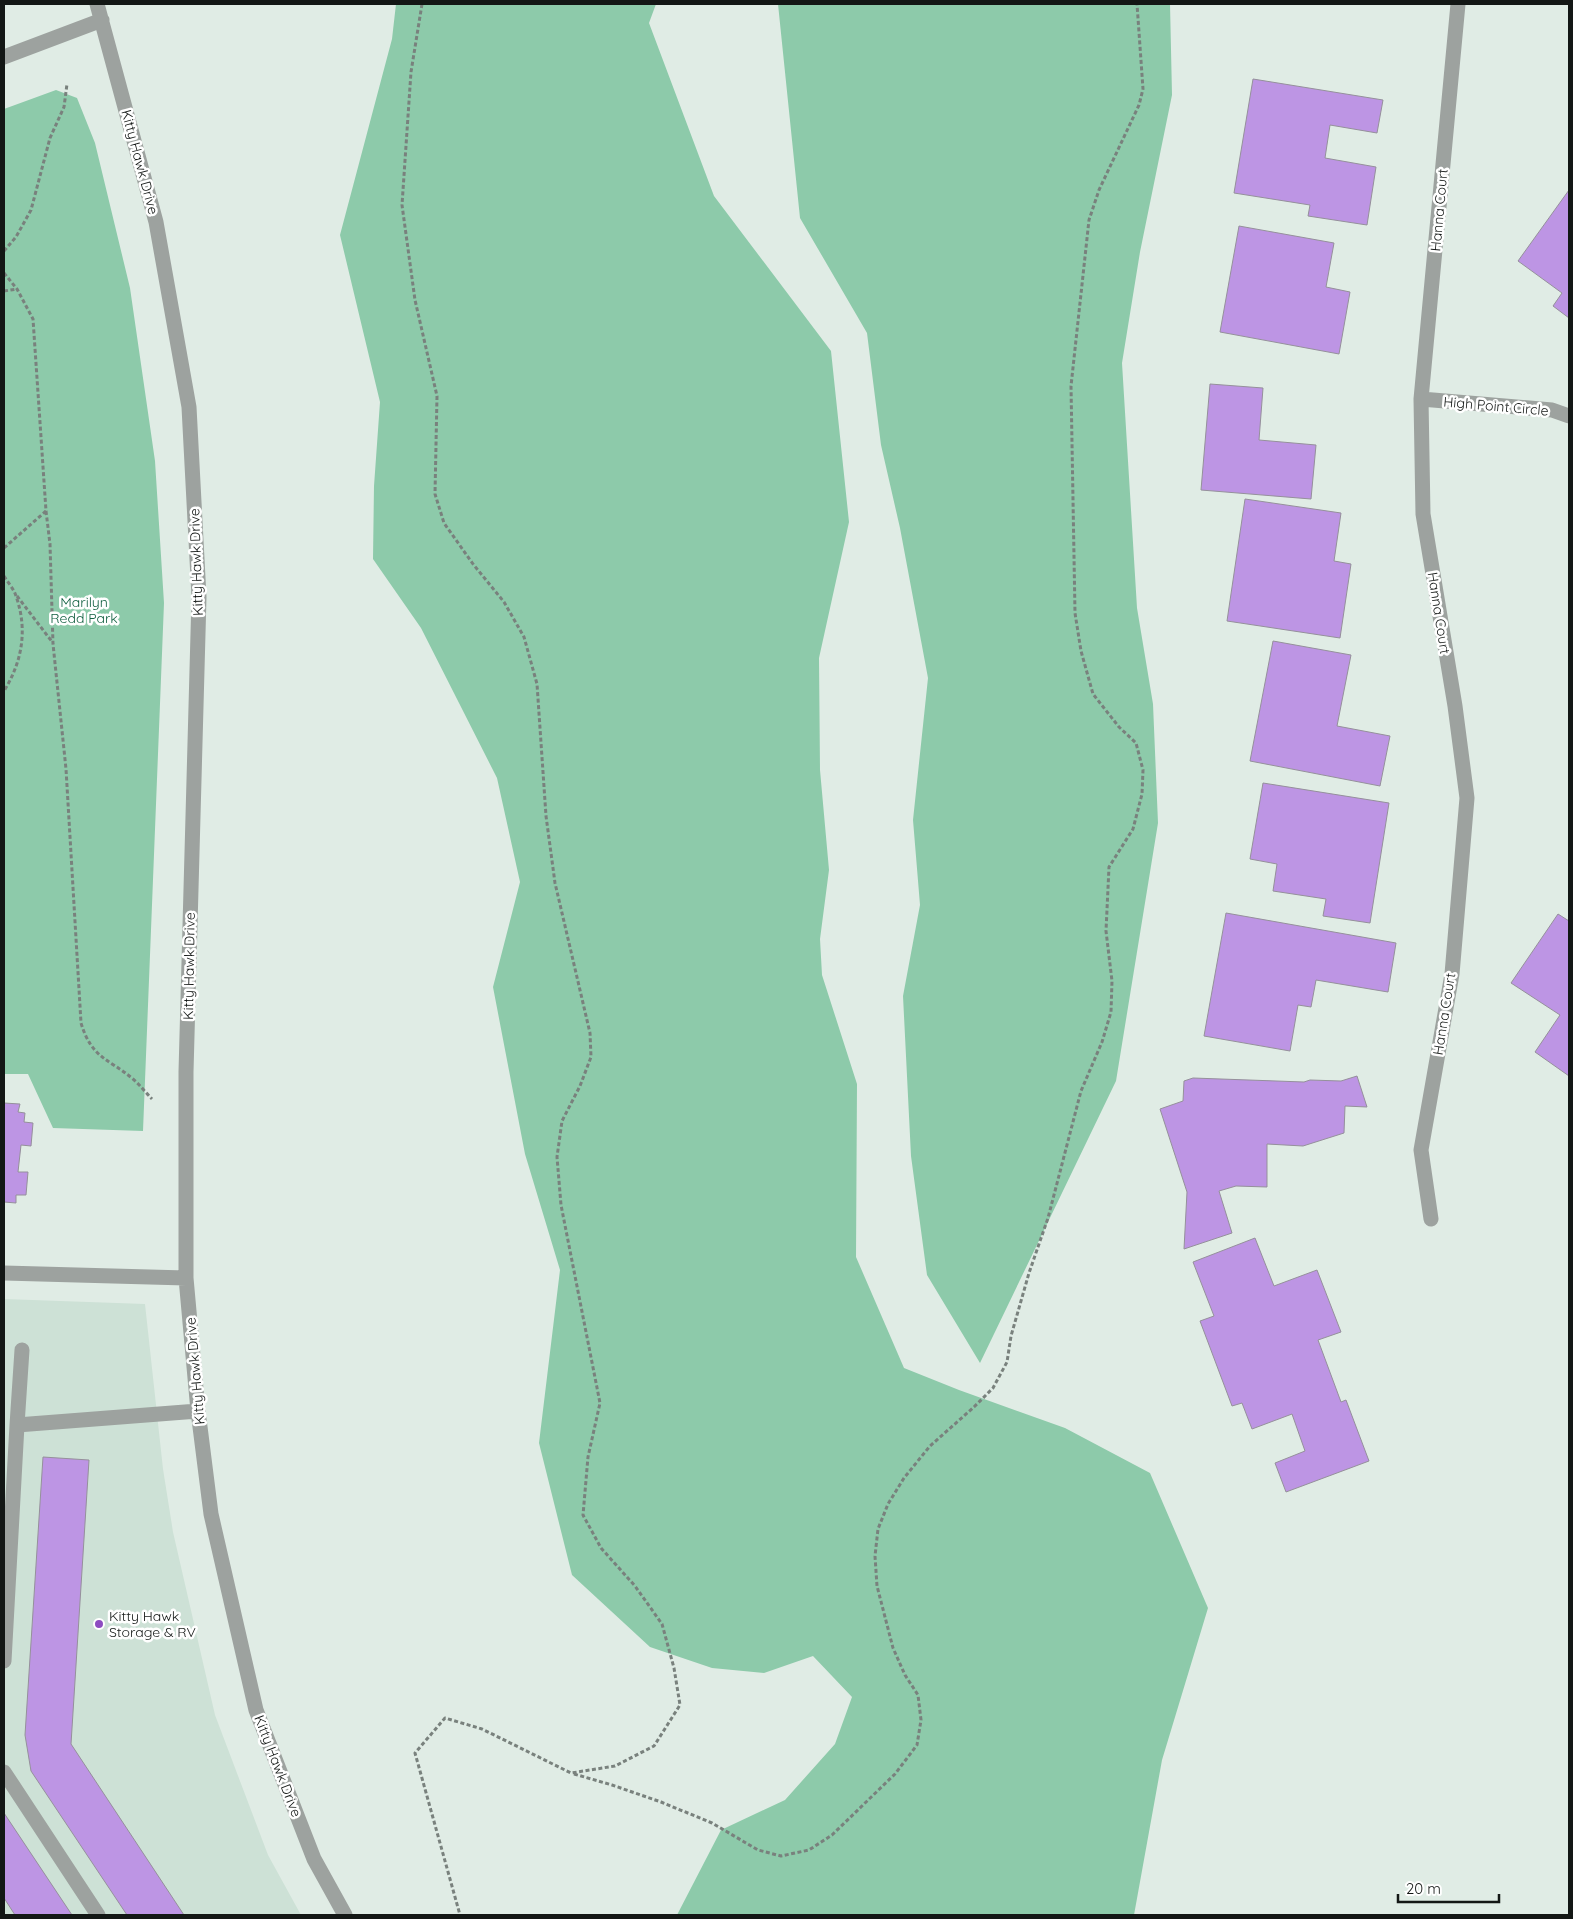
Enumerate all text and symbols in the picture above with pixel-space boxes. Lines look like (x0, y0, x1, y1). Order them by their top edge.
street label: Kitty Hawk Drive (117, 108, 163, 216)
street label: Hanna Court (1426, 168, 1452, 252)
street label: High Point Circle (1443, 392, 1549, 420)
street label: Kitty Hawk Drive (185, 508, 207, 616)
street label: Hanna Court (1424, 571, 1454, 656)
park label: Marilyn Redd Park (50, 593, 118, 627)
street label: Kitty Hawk Drive (179, 912, 199, 1020)
street label: Hanna Court (1429, 971, 1459, 1056)
street label: Kitty Hawk Drive (181, 1316, 209, 1425)
place label: Kitty Hawk Storage & RV (109, 1607, 196, 1641)
marker: Kitty Hawk Storage & RV (93, 1618, 105, 1630)
street label: Kitty Hawk Drive (250, 1712, 306, 1820)
scale bar (1398, 1872, 1499, 1904)
text: 20 m (1406, 1879, 1441, 1898)

